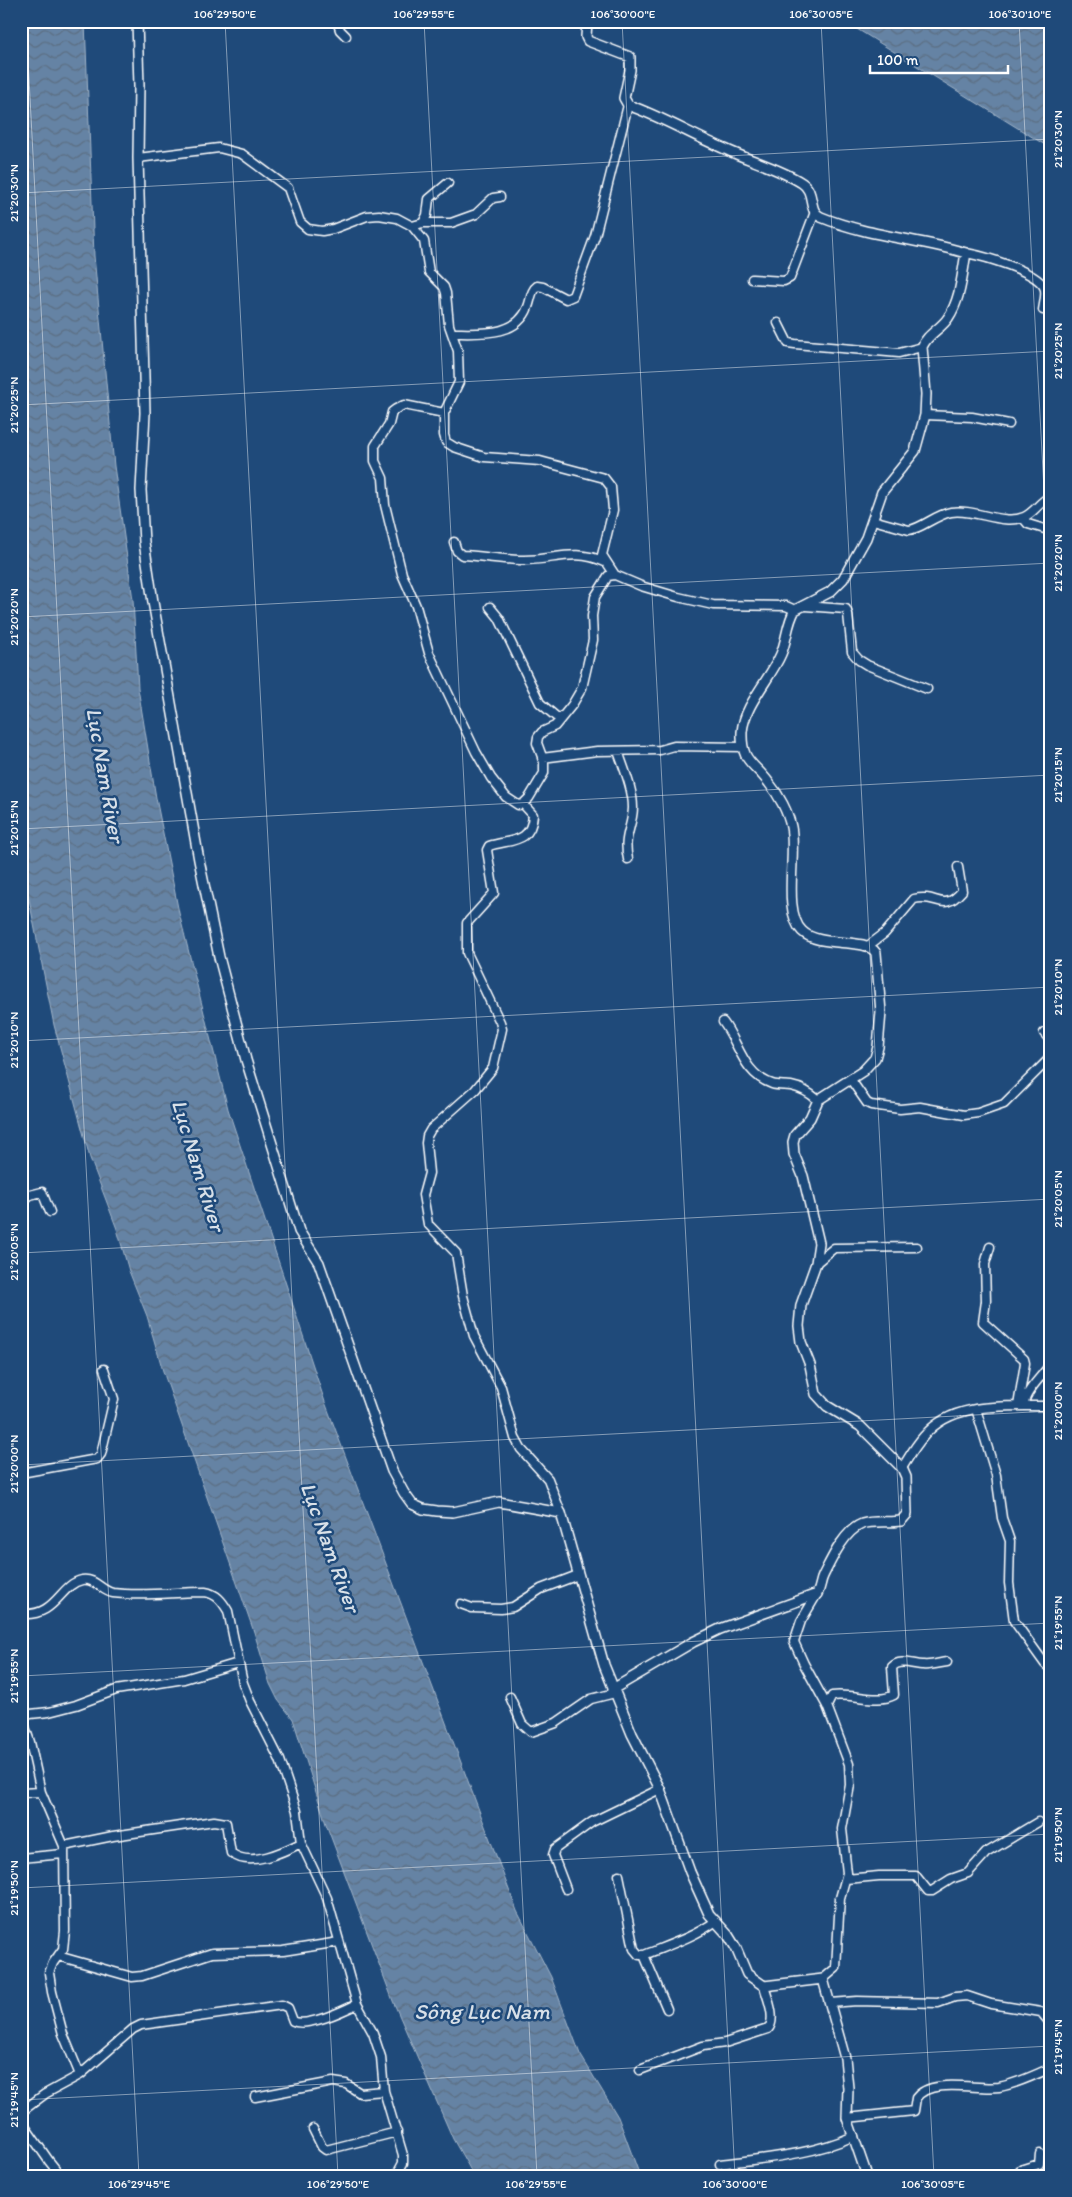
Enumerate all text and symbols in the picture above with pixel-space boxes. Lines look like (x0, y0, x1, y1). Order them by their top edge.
text: 106°29'50"E (194, 7, 257, 21)
text: 106°29'55"E (393, 7, 455, 21)
text: 106°30'00"E (591, 7, 656, 21)
text: 106°30'05"E (789, 7, 853, 21)
text: 106°30'10"E (989, 7, 1052, 21)
scale bar (870, 42, 1007, 74)
text: 100 m (877, 51, 919, 69)
text: 21°20'30"N (1051, 110, 1065, 168)
text: 21°20'30"N (7, 164, 21, 222)
text: 21°20'25"N (1051, 323, 1065, 379)
text: 21°20'25"N (7, 377, 21, 433)
text: 21°20'20"N (1051, 534, 1065, 592)
text: 21°20'20"N (7, 588, 21, 646)
water label: Lục Nam River (80, 706, 131, 847)
text: 21°20'15"N (1051, 747, 1065, 803)
text: 21°20'15"N (7, 800, 21, 856)
text: 21°20'10"N (1051, 959, 1065, 1015)
text: 21°20'10"N (7, 1012, 21, 1068)
water label: Lục Nam River (166, 1096, 232, 1236)
text: 21°20'05"N (1051, 1170, 1065, 1228)
text: 21°20'05"N (7, 1223, 21, 1281)
text: 21°20'00"N (1051, 1382, 1065, 1440)
text: 21°20'00"N (7, 1435, 21, 1493)
water label: Lục Nam River (295, 1479, 367, 1618)
text: 21°19'55"N (1051, 1596, 1065, 1650)
text: 21°19'55"N (7, 1649, 21, 1703)
text: 21°19'50"N (1051, 1807, 1065, 1863)
text: 21°19'50"N (7, 1860, 21, 1916)
water label: Sông Lục Nam (414, 1998, 550, 2025)
text: 21°19'45"N (1051, 2019, 1065, 2075)
text: 21°19'45"N (7, 2072, 21, 2128)
text: 106°29'45"E (108, 2177, 170, 2191)
text: 106°29'50"E (307, 2177, 370, 2191)
text: 106°29'55"E (505, 2177, 567, 2191)
text: 106°30'00"E (703, 2177, 768, 2191)
text: 106°30'05"E (901, 2177, 965, 2191)

